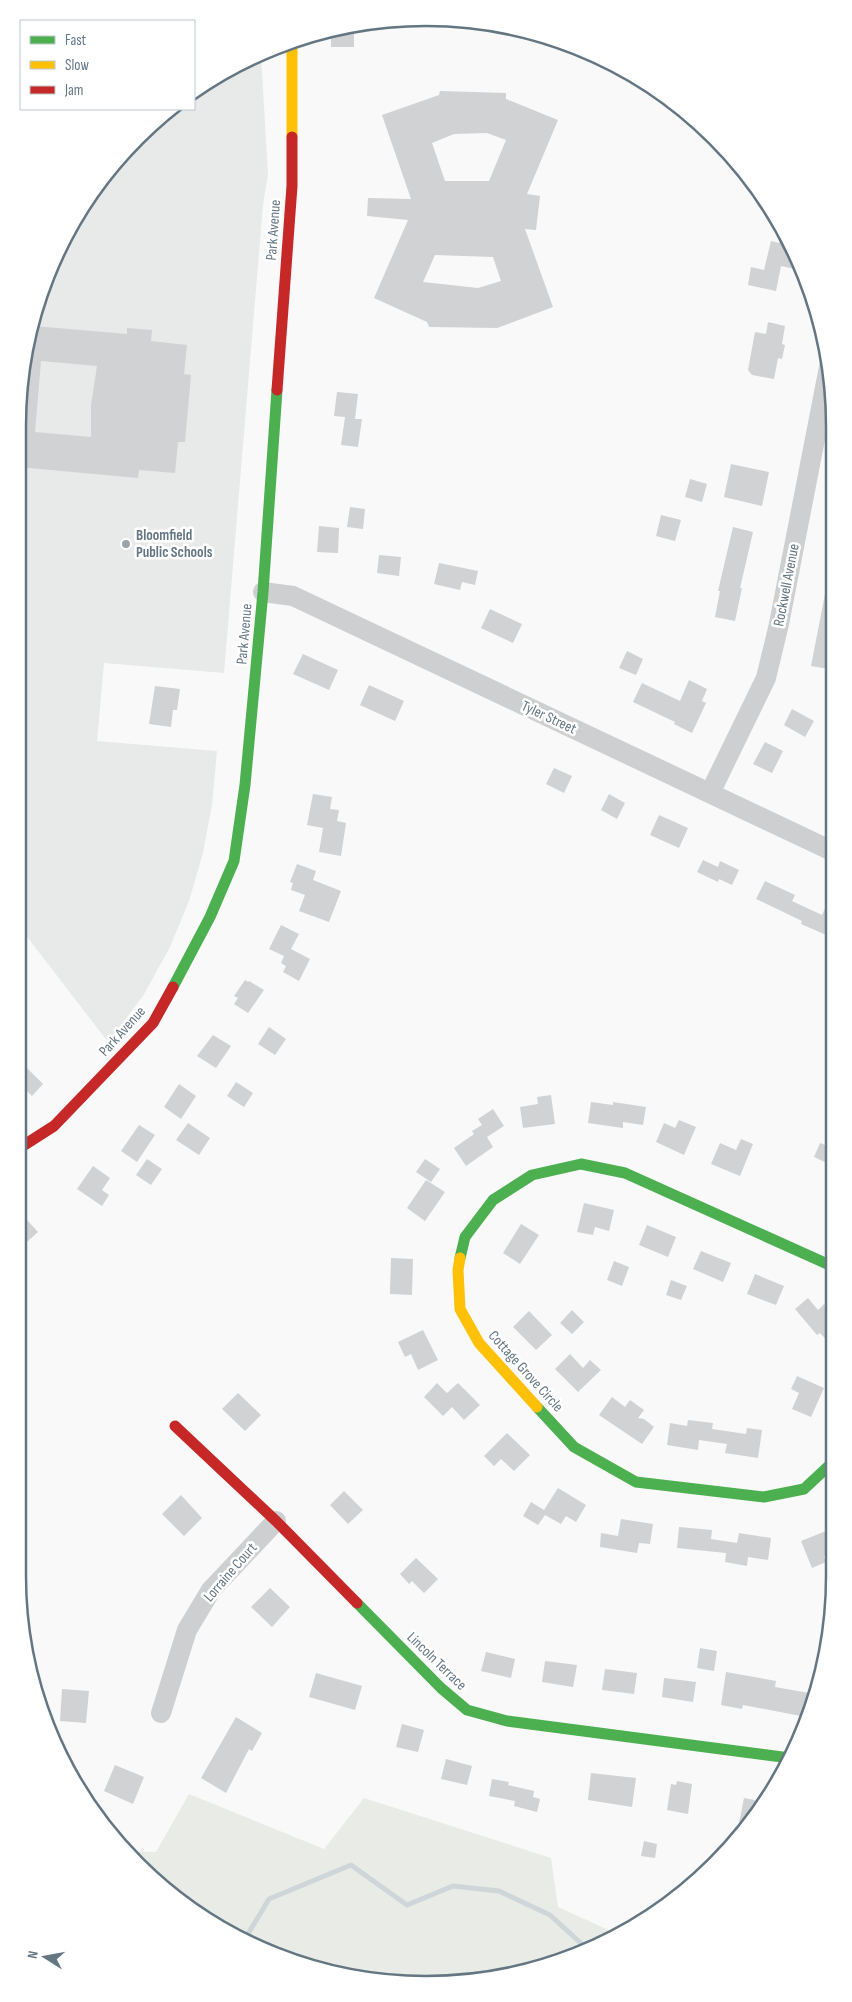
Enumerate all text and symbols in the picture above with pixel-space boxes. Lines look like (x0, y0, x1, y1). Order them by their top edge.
legend (20, 20, 195, 110)
text: Fast (65, 31, 87, 50)
text: Slow (65, 56, 89, 75)
text: Jam (64, 81, 83, 100)
street label: Park Avenue (262, 199, 285, 261)
place label: Bloomfield Public Schools (136, 526, 213, 562)
marker: Bloomfield Public Schools (120, 538, 132, 550)
street label: Rockwell Avenue (769, 542, 804, 628)
street label: Park Avenue (232, 603, 257, 665)
street label: Tyler Street (518, 696, 580, 739)
street label: Park Avenue (95, 1002, 150, 1060)
street label: Cottage Grove Circle (484, 1327, 567, 1416)
street label: Lorraine Court (200, 1539, 261, 1606)
street label: Lincoln Terrace (403, 1628, 471, 1695)
north arrow (20, 1932, 70, 1982)
text: N (24, 1949, 42, 1960)

